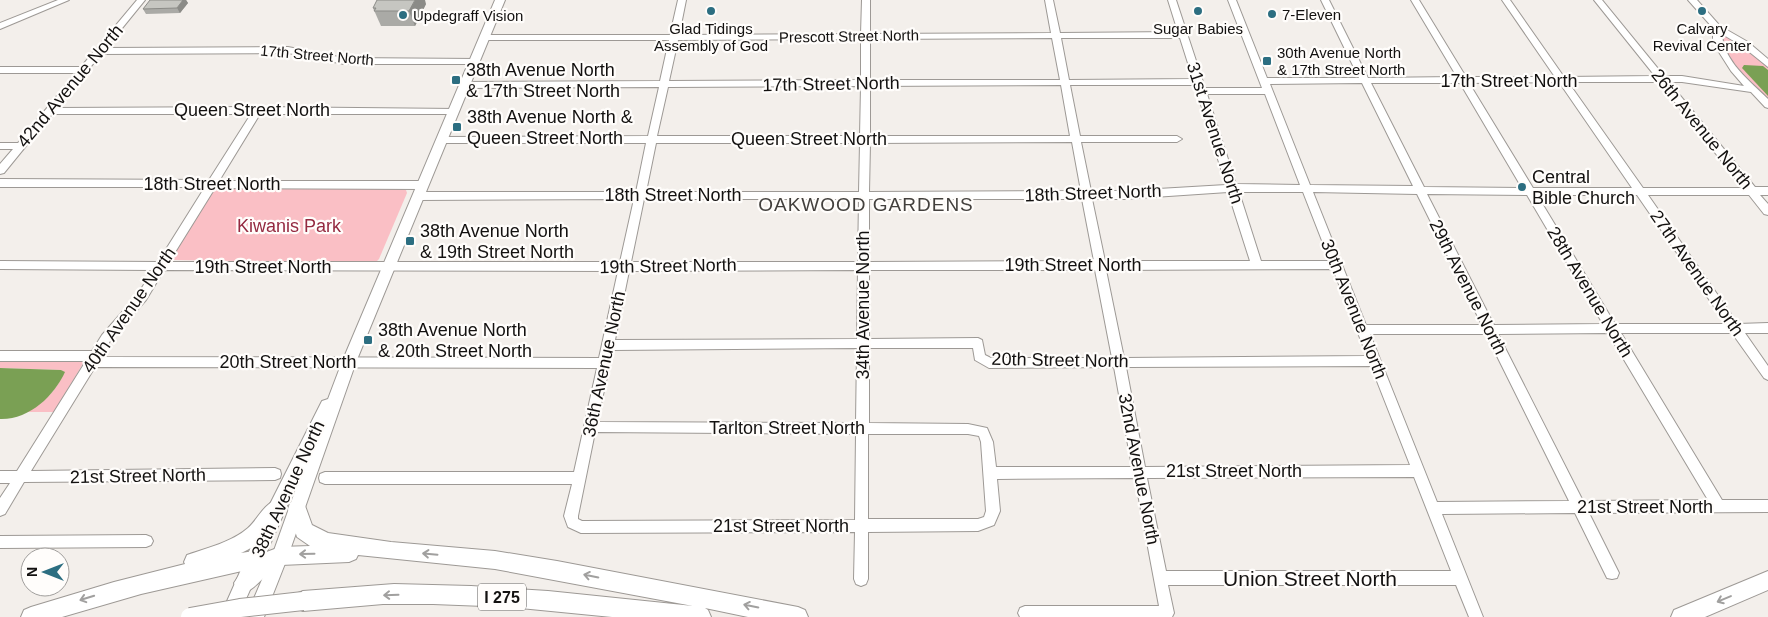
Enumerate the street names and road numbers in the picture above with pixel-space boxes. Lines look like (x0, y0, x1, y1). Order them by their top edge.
street label: 42nd Avenue North (13, 21, 127, 151)
street label: Prescott Street North (779, 26, 919, 46)
street label: 17th Street North (259, 42, 375, 68)
street label: 31st Avenue North (1183, 60, 1247, 206)
street label: 26th Avenue North (1647, 65, 1757, 193)
street label: 17th Street North (1440, 71, 1578, 91)
street label: 17th Street North (762, 73, 900, 95)
street label: Queen Street North (174, 100, 330, 120)
street label: Queen Street North (731, 129, 887, 149)
street label: 18th Street North (143, 174, 281, 194)
street label: 18th Street North (1024, 181, 1162, 205)
street label: 18th Street North (604, 185, 742, 205)
street label: 27th Avenue North (1646, 206, 1748, 340)
street label: 29th Avenue North (1425, 216, 1511, 358)
street label: 28th Avenue North (1543, 223, 1637, 361)
street label: 34th Avenue North (853, 231, 873, 379)
street label: 30th Avenue North (1317, 236, 1391, 382)
street label: 40th Avenue North (78, 243, 180, 377)
street label: 19th Street North (599, 255, 737, 277)
street label: 19th Street North (1004, 255, 1142, 275)
street label: 19th Street North (194, 257, 332, 277)
street label: 36th Avenue North (579, 289, 629, 439)
street label: 20th Street North (991, 349, 1129, 371)
street label: 20th Street North (219, 352, 357, 372)
street label: 32nd Avenue North (1115, 392, 1163, 546)
street label: 38th Avenue North (247, 417, 329, 561)
street label: Tarlton Street North (709, 418, 865, 438)
street label: 21st Street North (1166, 461, 1302, 481)
street label: 21st Street North (70, 465, 206, 487)
street label: 21st Street North (1577, 497, 1713, 517)
street label: 21st Street North (713, 516, 849, 536)
street label: Union Street North (1223, 567, 1397, 590)
road number: I 275 (478, 584, 526, 610)

